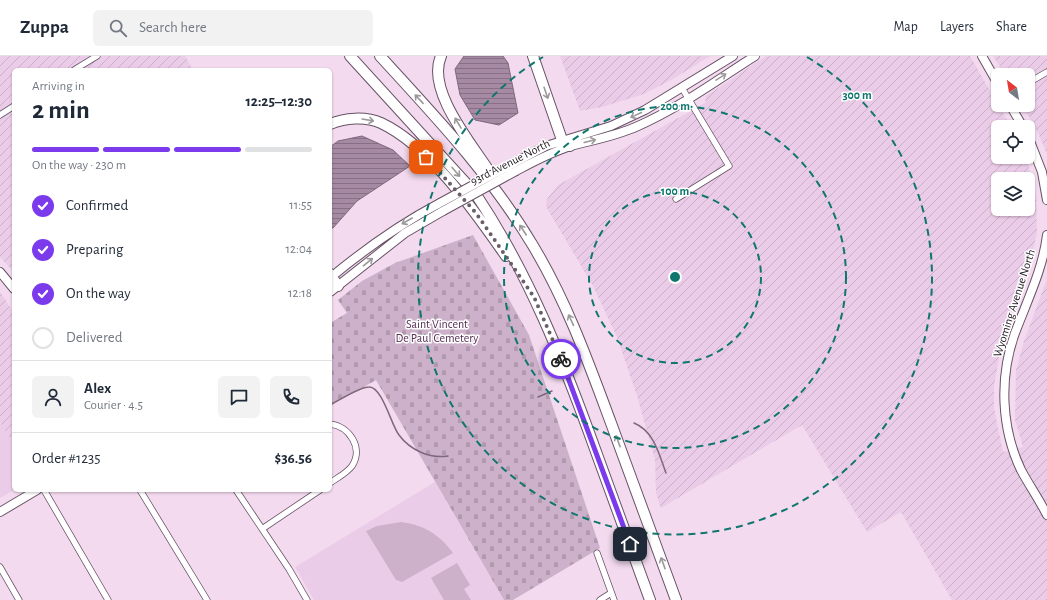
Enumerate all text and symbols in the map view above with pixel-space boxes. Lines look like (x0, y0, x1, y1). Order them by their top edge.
search box (93, 10, 373, 46)
icon: search (107, 17, 129, 39)
text: Zuppa (20, 18, 69, 37)
text: Search here (139, 20, 207, 35)
text: Map (893, 20, 918, 34)
text: Layers (940, 20, 974, 34)
text: Share (996, 20, 1027, 34)
north arrow (991, 68, 1035, 112)
map controls (991, 68, 1035, 216)
one-way arrow (715, 73, 727, 81)
text: Arriving in (32, 80, 85, 93)
one-way arrow (543, 86, 550, 99)
text: 300 m (842, 89, 872, 101)
text: 12:25–12:30 (245, 94, 312, 109)
one-way arrow (415, 94, 424, 104)
text: 2 min (32, 97, 90, 123)
text: 200 m (660, 100, 690, 112)
one-way arrow (631, 112, 643, 119)
one-way arrow (361, 117, 374, 125)
one-way arrow (453, 117, 461, 129)
button: locate (991, 120, 1035, 164)
street label: 93rd Avenue North (468, 137, 552, 187)
one-way arrow (584, 137, 597, 145)
pin (409, 140, 443, 174)
icon: bag (415, 146, 437, 168)
text: On the way · 230 m (32, 159, 126, 172)
one-way arrow (452, 167, 461, 178)
button: layers (991, 172, 1035, 216)
text: 100 m (661, 185, 689, 197)
icon: check (32, 195, 54, 217)
text: Confirmed (66, 198, 128, 213)
text: 11:55 (289, 199, 312, 212)
one-way arrow (401, 217, 413, 225)
one-way arrow (518, 224, 526, 236)
icon: check (32, 239, 54, 261)
text: Preparing (66, 242, 123, 257)
text: 12:04 (286, 243, 312, 256)
street label: Wyoming Avenue North (991, 248, 1038, 359)
one-way arrow (363, 257, 374, 266)
centre of rings (668, 270, 682, 284)
icon: check (32, 283, 54, 305)
text: On the way (66, 286, 131, 301)
text: 12:18 (288, 287, 312, 300)
one-way arrow (567, 314, 574, 326)
park label: Saint Vincent De Paul Cemetery (396, 318, 478, 345)
text: Delivered (66, 330, 123, 345)
courier (541, 339, 581, 379)
icon: bike (550, 348, 572, 370)
button: person (32, 376, 74, 418)
button: chat (218, 376, 260, 418)
button: phone (270, 376, 312, 418)
text: Alex (84, 381, 111, 396)
text: Courier · 4.5 (84, 399, 143, 412)
one-way arrow (614, 435, 621, 448)
text: Order #1235 (32, 451, 101, 466)
text: $36.56 (274, 451, 312, 466)
pin (613, 527, 647, 561)
icon: home (619, 533, 641, 555)
one-way arrow (658, 558, 666, 570)

